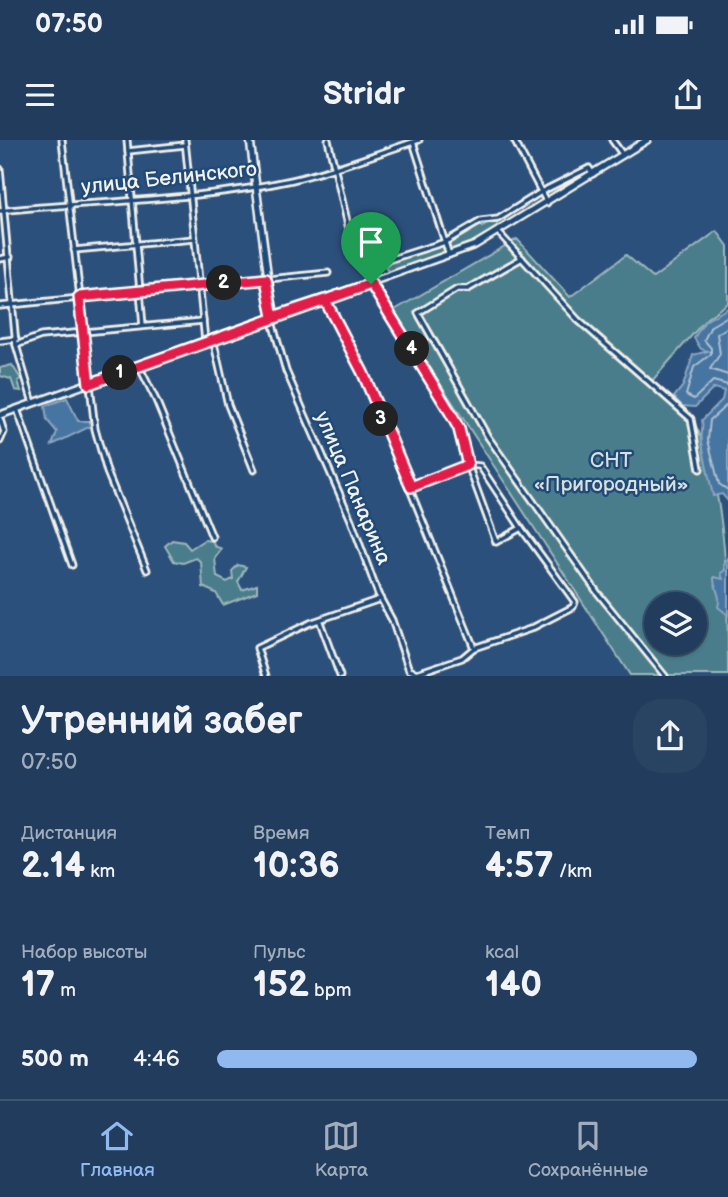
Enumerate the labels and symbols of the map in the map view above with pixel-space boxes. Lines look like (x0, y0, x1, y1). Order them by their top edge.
street label: улица Белинского (80, 156, 258, 200)
pin (341, 212, 401, 284)
pin: 2 (206, 265, 242, 300)
pin: 4 (394, 332, 430, 367)
pin: 1 (102, 356, 138, 390)
pin: 3 (364, 402, 398, 436)
street label: улица Панарина (309, 408, 397, 569)
park label: СНТ «Пригородный» (534, 448, 688, 497)

